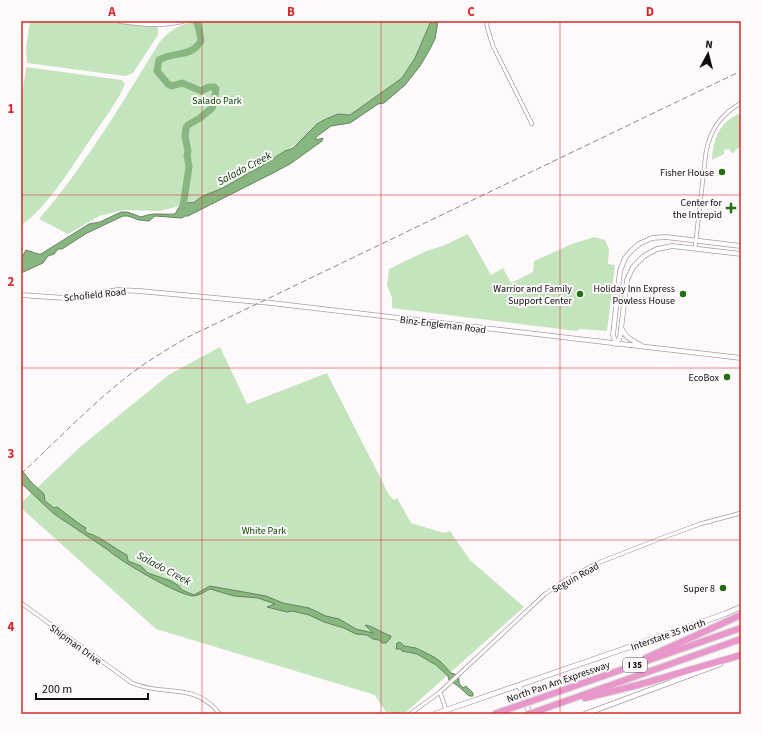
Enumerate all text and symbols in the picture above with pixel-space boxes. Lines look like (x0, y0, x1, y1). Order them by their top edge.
text: A (107, 3, 116, 21)
text: B (287, 3, 295, 21)
text: C (467, 3, 475, 21)
text: D (646, 3, 654, 21)
north arrow (688, 34, 728, 74)
text: N (705, 37, 714, 52)
park label: Salado Park (192, 94, 242, 108)
text: 1 (8, 100, 15, 118)
water label: Salado Creek (215, 148, 275, 189)
place label: Fisher House (660, 166, 714, 180)
marker: Fisher House (717, 167, 727, 177)
place label: Center for the Intrepid (673, 196, 723, 222)
marker: Center for the Intrepid (725, 202, 737, 214)
text: 2 (8, 273, 15, 291)
place label: Warrior and Family Support Center (493, 282, 573, 308)
place label: Holiday Inn Express Powless House (594, 282, 675, 308)
street label: Schofield Road (63, 285, 127, 305)
marker: Warrior and Family Support Center (575, 289, 585, 299)
marker: Holiday Inn Express Powless House (678, 289, 688, 299)
street label: Binz-Engleman Road (399, 313, 487, 337)
place label: EcoBox (688, 371, 720, 385)
marker: EcoBox (722, 372, 732, 382)
text: 3 (8, 445, 15, 463)
park label: White Park (242, 524, 286, 538)
water label: Salado Creek (134, 548, 194, 589)
street label: Seguin Road (549, 559, 602, 597)
place label: Super 8 (683, 582, 715, 596)
marker: Super 8 (718, 583, 728, 593)
street label: Interstate 35 North (629, 616, 708, 654)
text: 4 (8, 618, 15, 636)
street label: Shipman Drive (47, 621, 104, 668)
street label: North Pan Am Expressway (505, 658, 612, 706)
road number: I 35 (623, 658, 647, 672)
scale bar (36, 675, 148, 701)
text: 200 m (42, 681, 72, 698)

